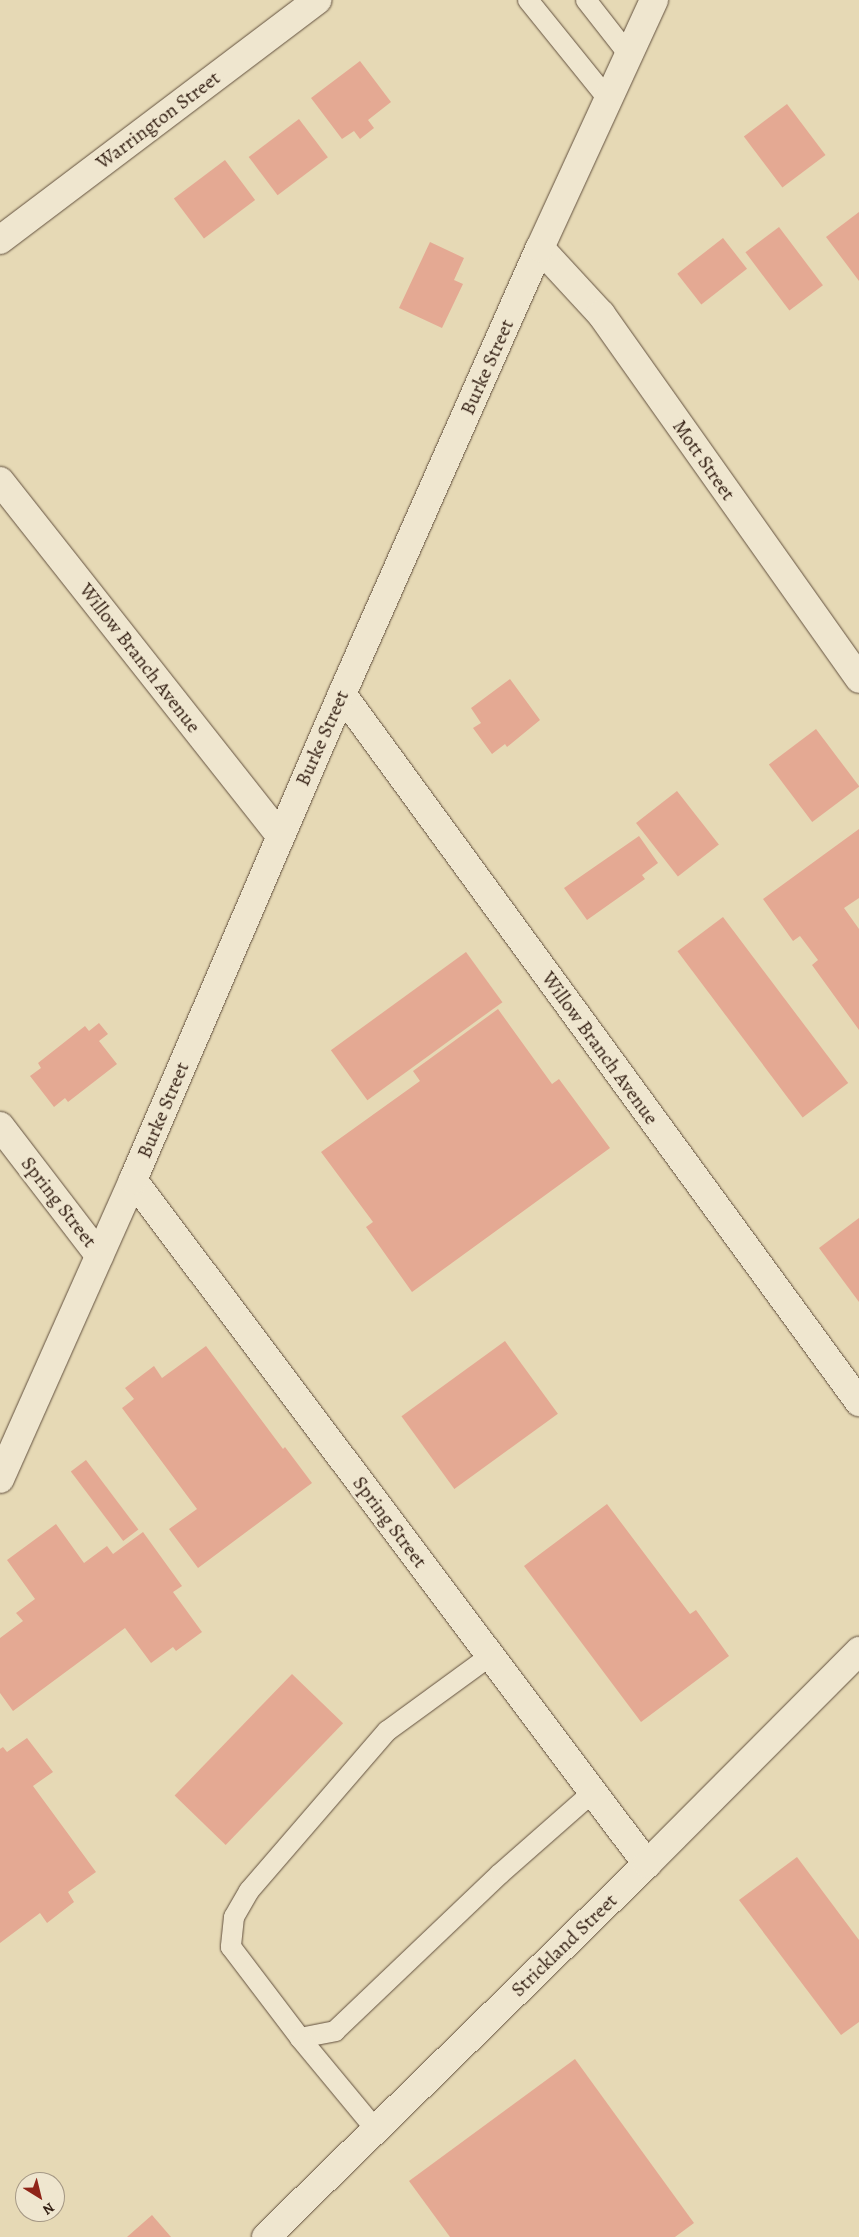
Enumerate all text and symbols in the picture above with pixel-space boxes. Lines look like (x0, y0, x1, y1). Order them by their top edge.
street label: Warrington Street (91, 66, 225, 174)
street label: Burke Street (455, 316, 519, 418)
street label: Mott Street (668, 415, 740, 505)
street label: Willow Branch Avenue (74, 578, 206, 738)
street label: Burke Street (290, 687, 354, 789)
street label: Willow Branch Avenue (536, 967, 664, 1129)
street label: Burke Street (132, 1058, 194, 1162)
street label: Spring Street (16, 1152, 102, 1252)
street label: Spring Street (348, 1471, 432, 1573)
street label: Strickland Street (506, 1888, 622, 2002)
north arrow (15, 2172, 65, 2222)
text: N (39, 2198, 58, 2219)

